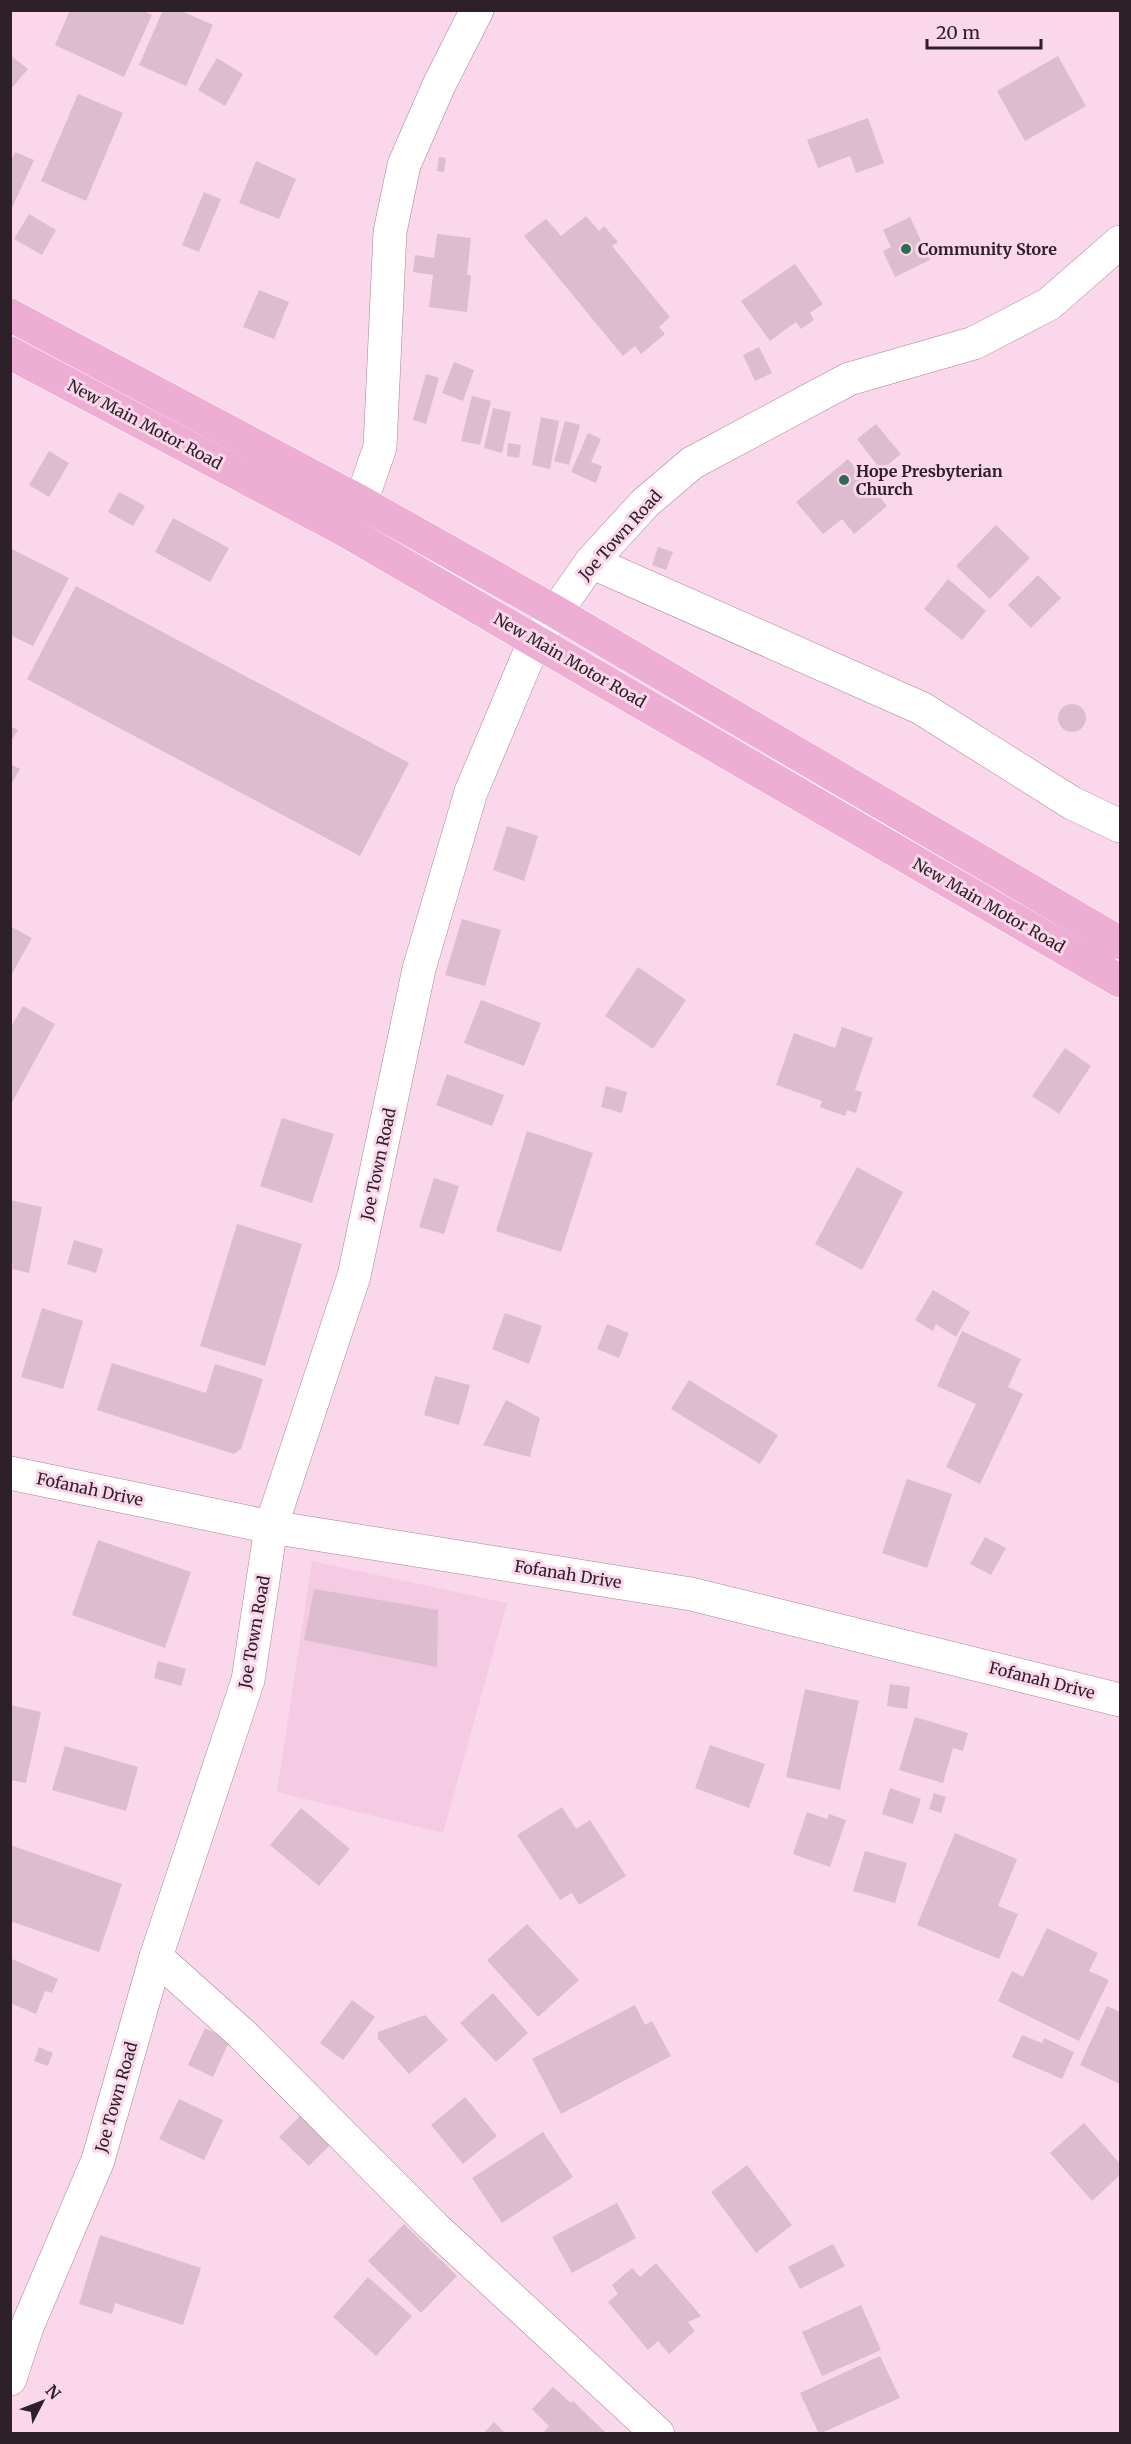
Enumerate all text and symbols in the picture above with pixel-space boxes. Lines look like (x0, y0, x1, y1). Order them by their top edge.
scale bar (927, 12, 1041, 50)
text: 20 m (936, 21, 980, 44)
place label: Community Store (918, 239, 1057, 259)
marker: Community Store (899, 242, 913, 256)
street label: New Main Motor Road (64, 375, 226, 473)
place label: Hope Presbyterian Church (856, 461, 1003, 499)
marker: Hope Presbyterian Church (837, 473, 851, 487)
street label: Joe Town Road (574, 486, 666, 585)
street label: New Main Motor Road (490, 608, 650, 712)
street label: New Main Motor Road (909, 853, 1069, 957)
street label: Joe Town Road (356, 1106, 400, 1223)
street label: Fofanah Drive (35, 1468, 145, 1510)
street label: Fofanah Drive (513, 1556, 623, 1592)
street label: Joe Town Road (234, 1574, 274, 1691)
street label: Fofanah Drive (987, 1657, 1097, 1703)
street label: Joe Town Road (90, 2039, 141, 2156)
north arrow (12, 2372, 72, 2432)
text: N (41, 2381, 65, 2404)

